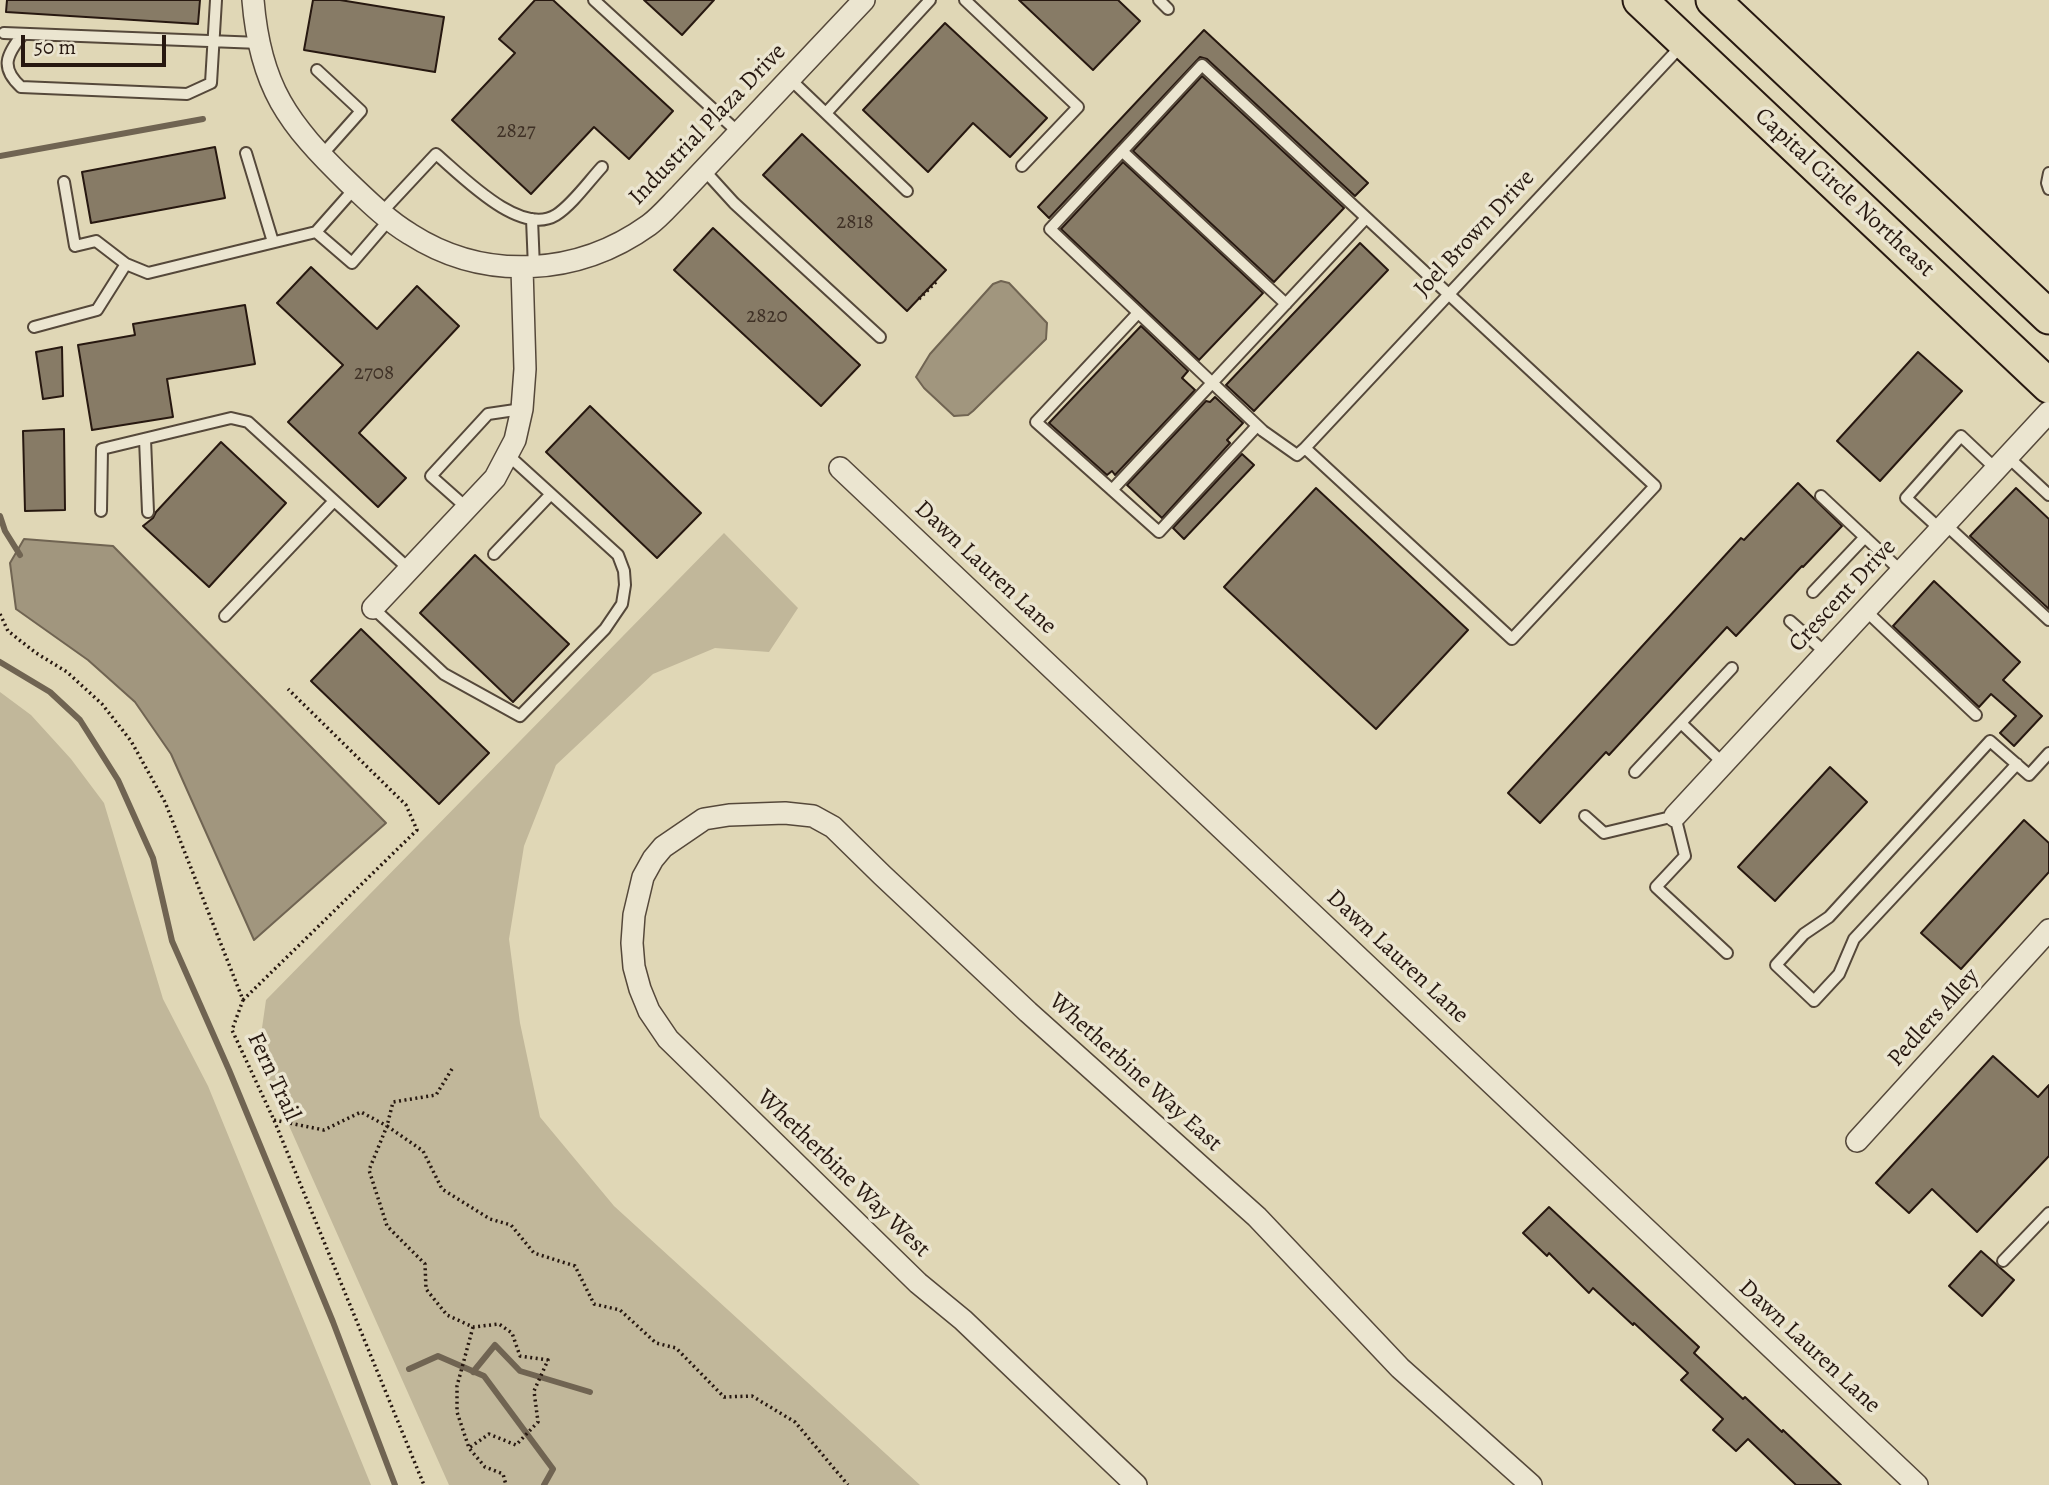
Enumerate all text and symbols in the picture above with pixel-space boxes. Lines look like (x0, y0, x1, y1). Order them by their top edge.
scale bar (24, 21, 170, 65)
text: 50 m (34, 33, 76, 61)
street label: Industrial Plaza Drive (623, 38, 793, 212)
street label: Capital Circle Northeast (1748, 102, 1940, 284)
house number: 2827 (497, 119, 535, 145)
street label: Joel Brown Drive (1409, 164, 1541, 304)
house number: 2818 (836, 210, 874, 236)
house number: 2820 (746, 304, 788, 330)
house number: 2708 (354, 361, 394, 387)
street label: Dawn Lauren Lane (908, 495, 1062, 641)
street label: Crescent Drive (1783, 533, 1903, 659)
street label: Dawn Lauren Lane (1320, 884, 1474, 1030)
street label: Pedlers Alley (1882, 963, 1986, 1073)
street label: Whetherbine Way East (1042, 988, 1228, 1158)
street label: Fern Trail (240, 1028, 306, 1126)
street label: Whetherbine Way West (750, 1084, 936, 1264)
street label: Dawn Lauren Lane (1732, 1274, 1886, 1420)

